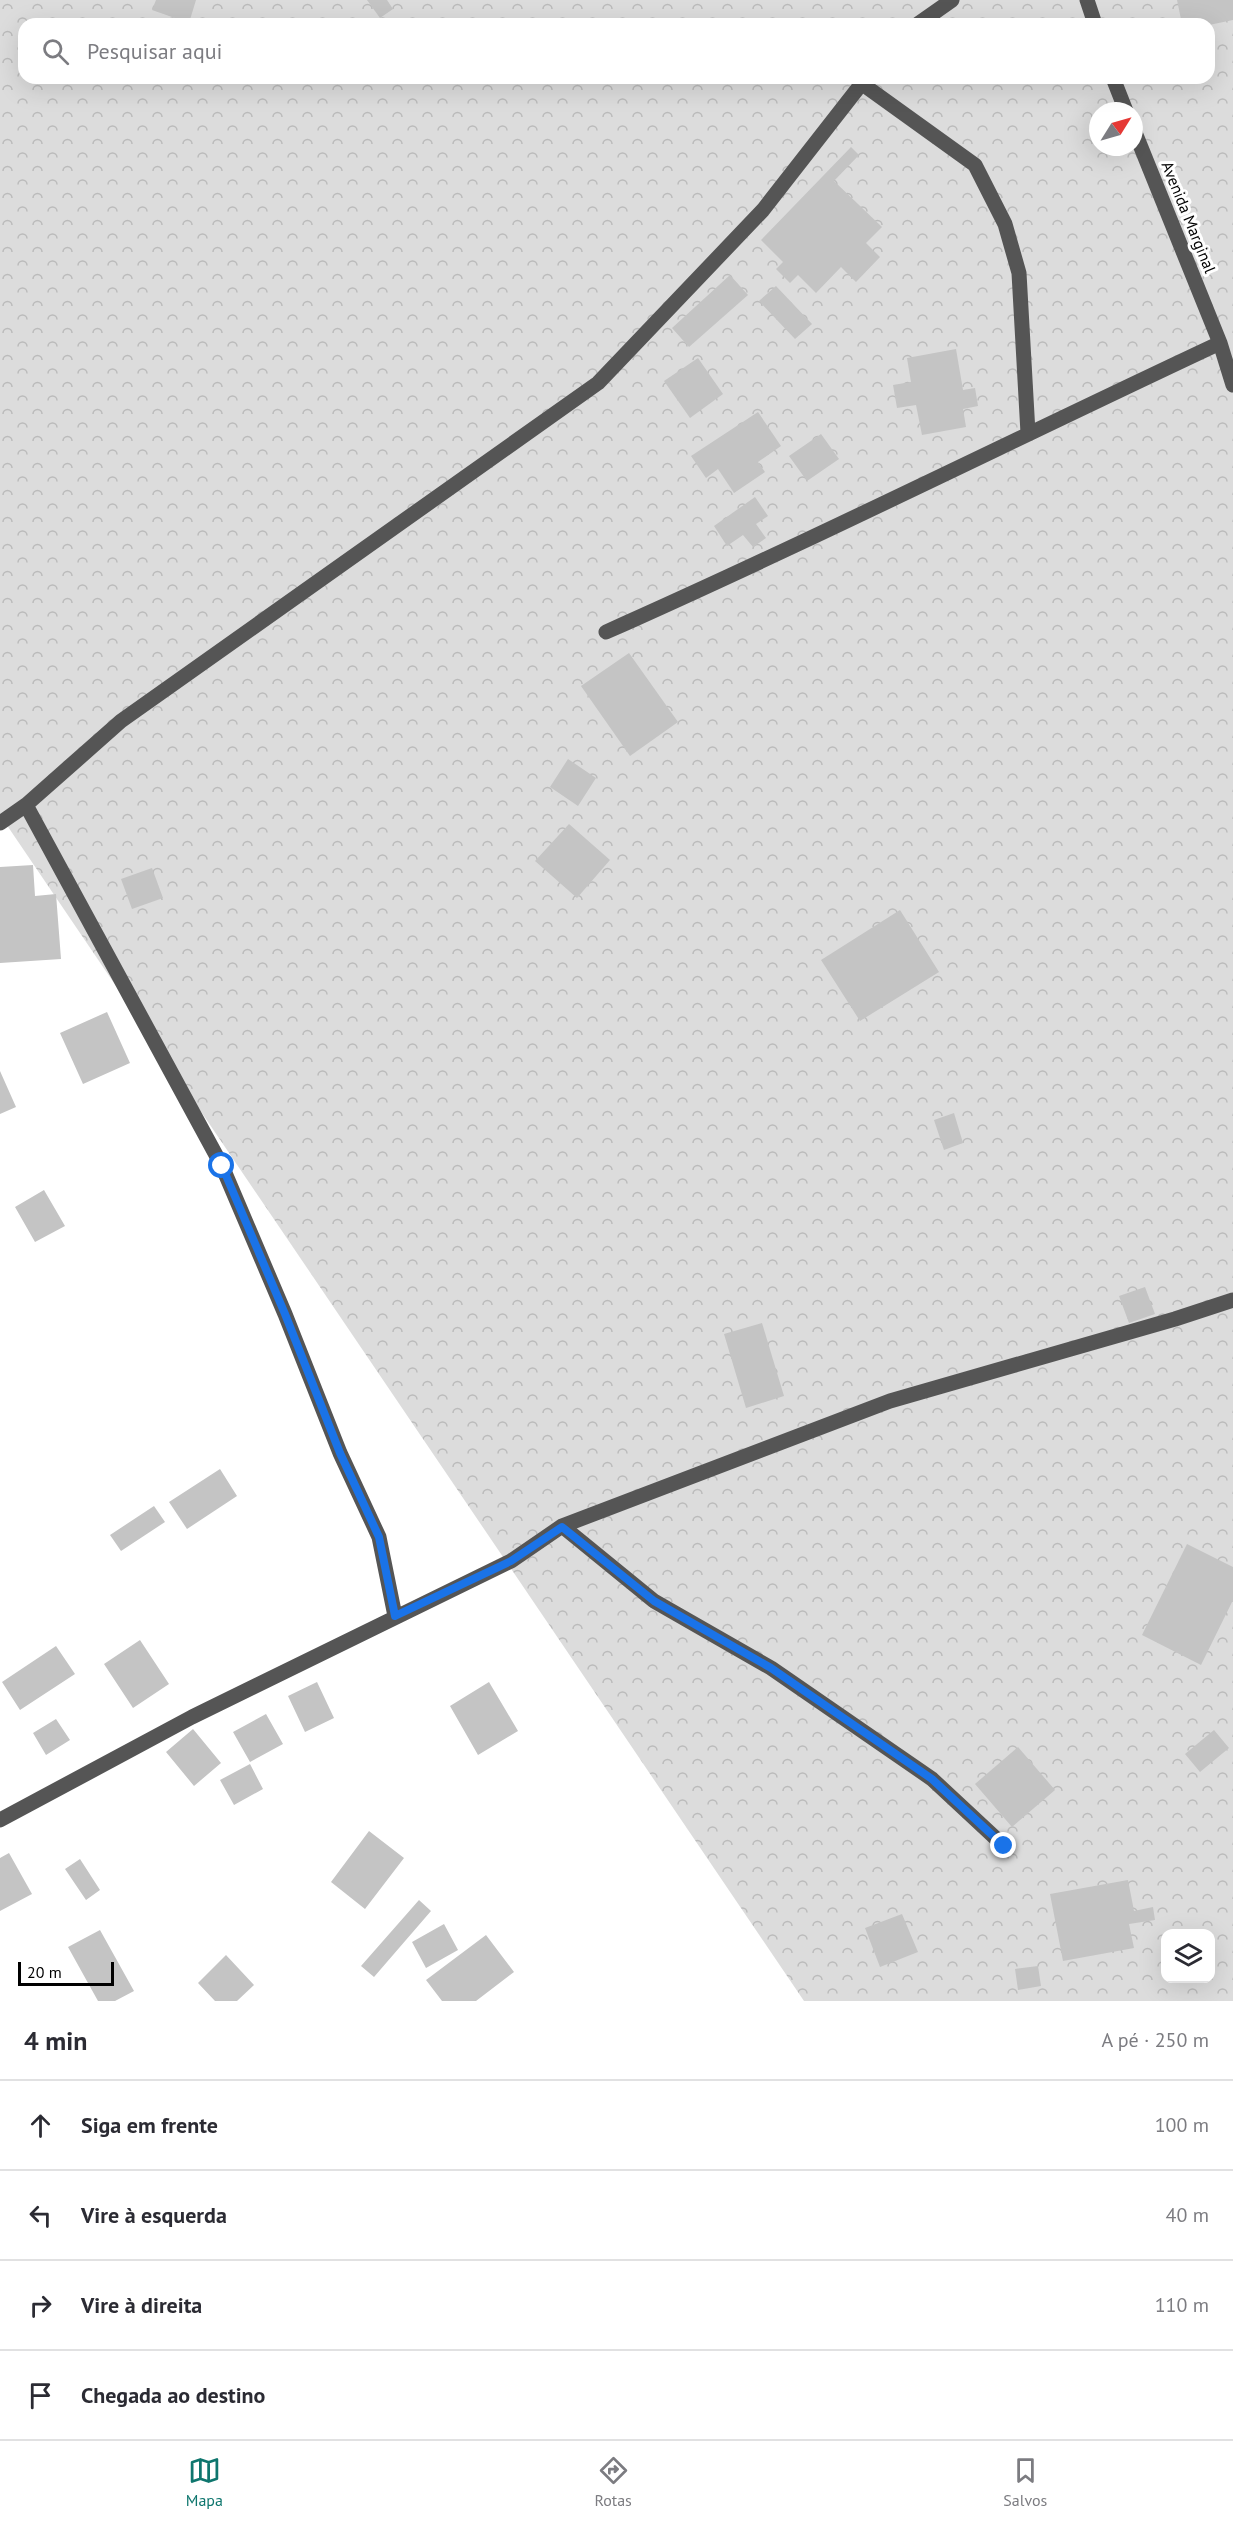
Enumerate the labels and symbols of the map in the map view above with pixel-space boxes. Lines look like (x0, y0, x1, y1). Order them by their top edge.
north arrow (1089, 102, 1143, 156)
street label: Avenida Marginal (1158, 158, 1221, 276)
route start (208, 1152, 234, 1178)
route end (990, 1832, 1016, 1858)
scale bar (18, 1959, 114, 1986)

